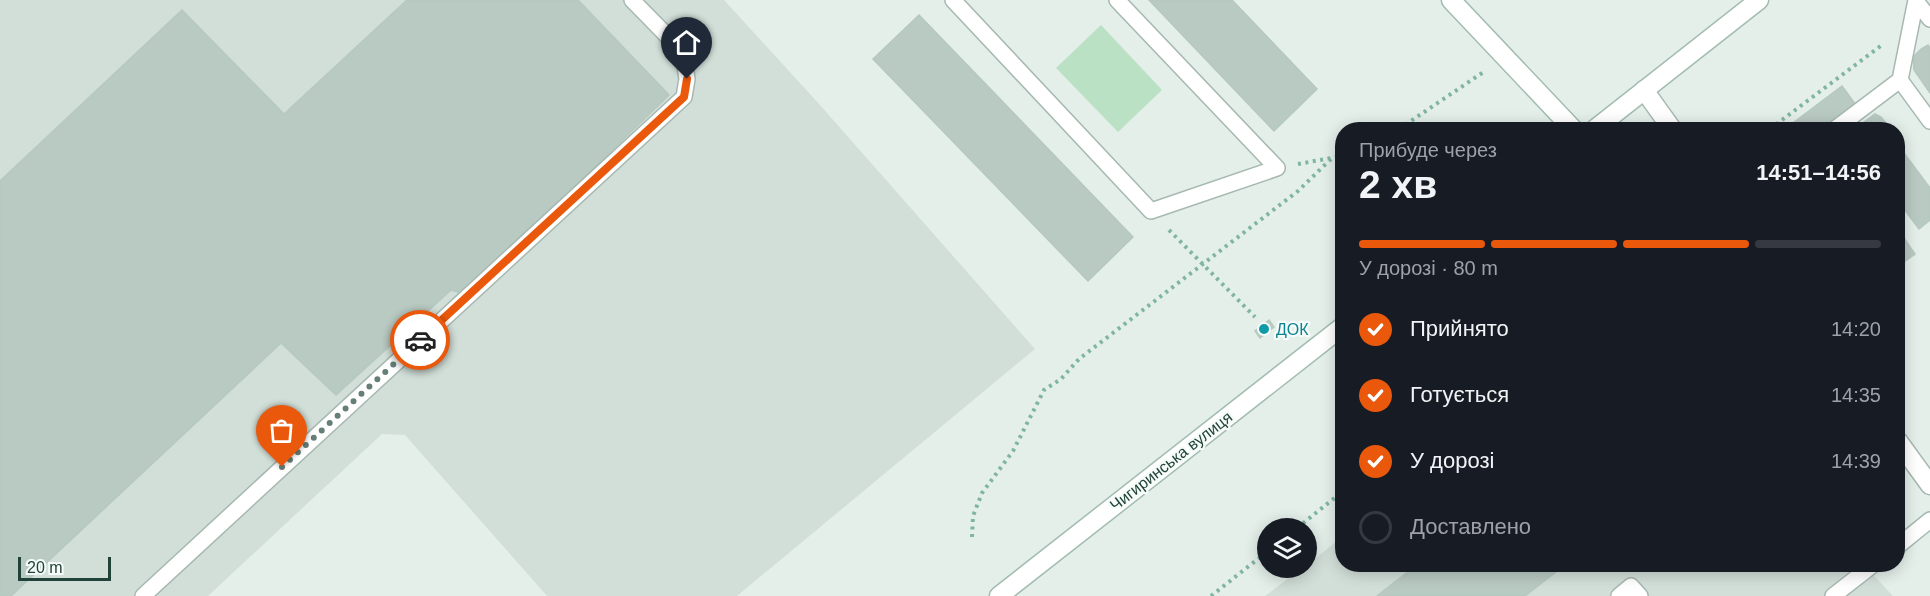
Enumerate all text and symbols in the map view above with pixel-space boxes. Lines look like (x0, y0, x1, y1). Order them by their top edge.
pin (661, 17, 712, 79)
icon: home (670, 26, 703, 59)
text: Прибуде через (1359, 139, 1497, 161)
text: 14:51–14:56 (1756, 160, 1881, 185)
text: 2 хв (1359, 163, 1437, 206)
text: У дорозі · 80 m (1359, 257, 1498, 279)
courier (390, 310, 450, 370)
icon: check (1359, 313, 1392, 346)
text: Прийнято (1410, 316, 1509, 341)
text: 14:20 (1831, 318, 1881, 340)
place label: ДОК (1276, 321, 1309, 338)
marker: ДОК (1257, 322, 1271, 336)
icon: car (404, 324, 437, 357)
icon: check (1359, 379, 1392, 412)
text: Готується (1410, 382, 1509, 407)
text: 14:35 (1831, 384, 1881, 406)
pin (256, 405, 307, 467)
street label: Чигиринська вулиця (1107, 408, 1235, 514)
icon: bag (265, 414, 298, 447)
icon: check (1359, 445, 1392, 478)
text: У дорозі (1410, 448, 1494, 473)
text: 14:39 (1831, 450, 1881, 472)
text: Доставлено (1410, 514, 1531, 539)
map controls (1257, 518, 1317, 578)
button: layers (1257, 518, 1317, 578)
scale bar (18, 554, 111, 582)
text: 20 m (27, 559, 63, 576)

